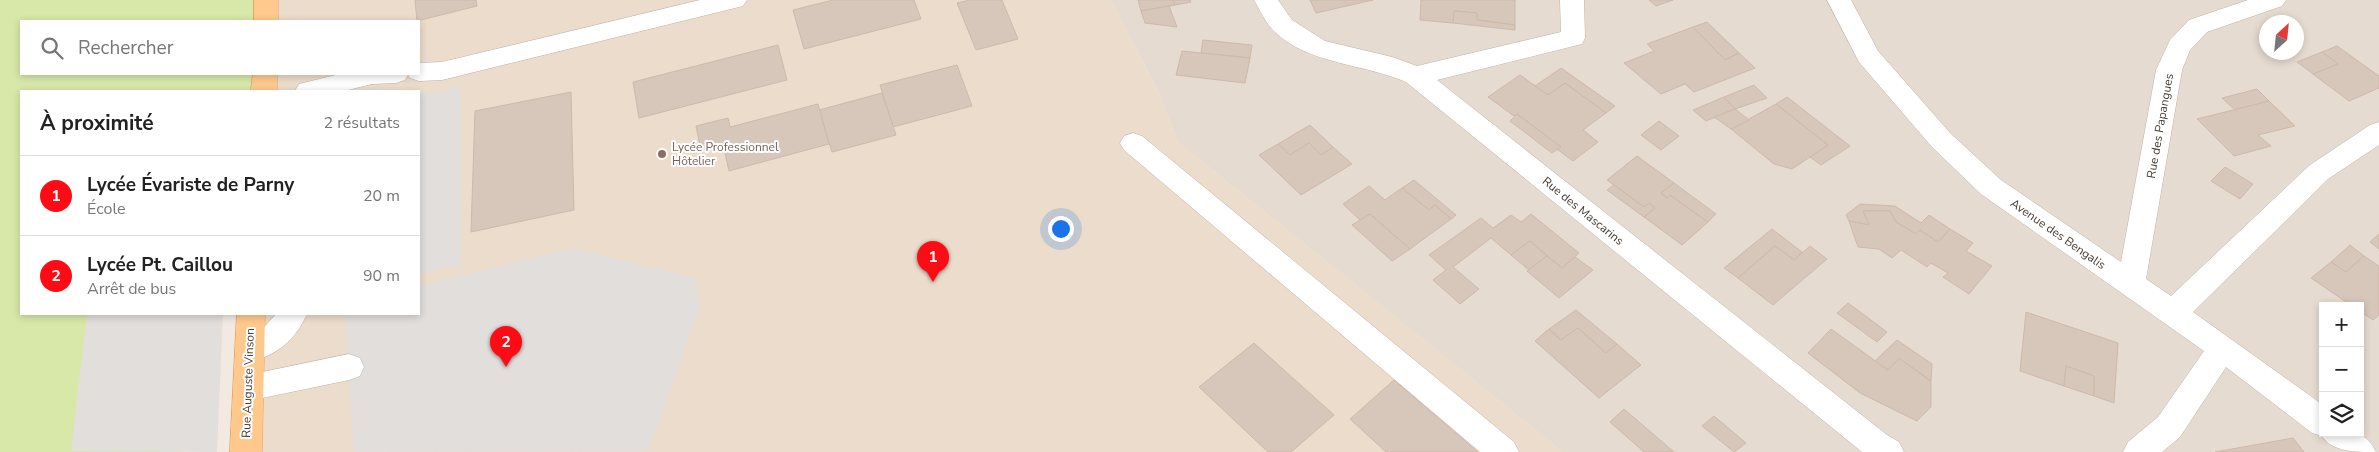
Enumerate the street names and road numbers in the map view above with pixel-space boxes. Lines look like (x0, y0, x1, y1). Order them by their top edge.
street label: Rue des Papangues (2143, 72, 2177, 180)
street label: Rue des Mascarins (1539, 173, 1627, 249)
street label: Avenue des Bengalis (2007, 195, 2109, 273)
street label: Rue Auguste Vinson (238, 328, 258, 438)

